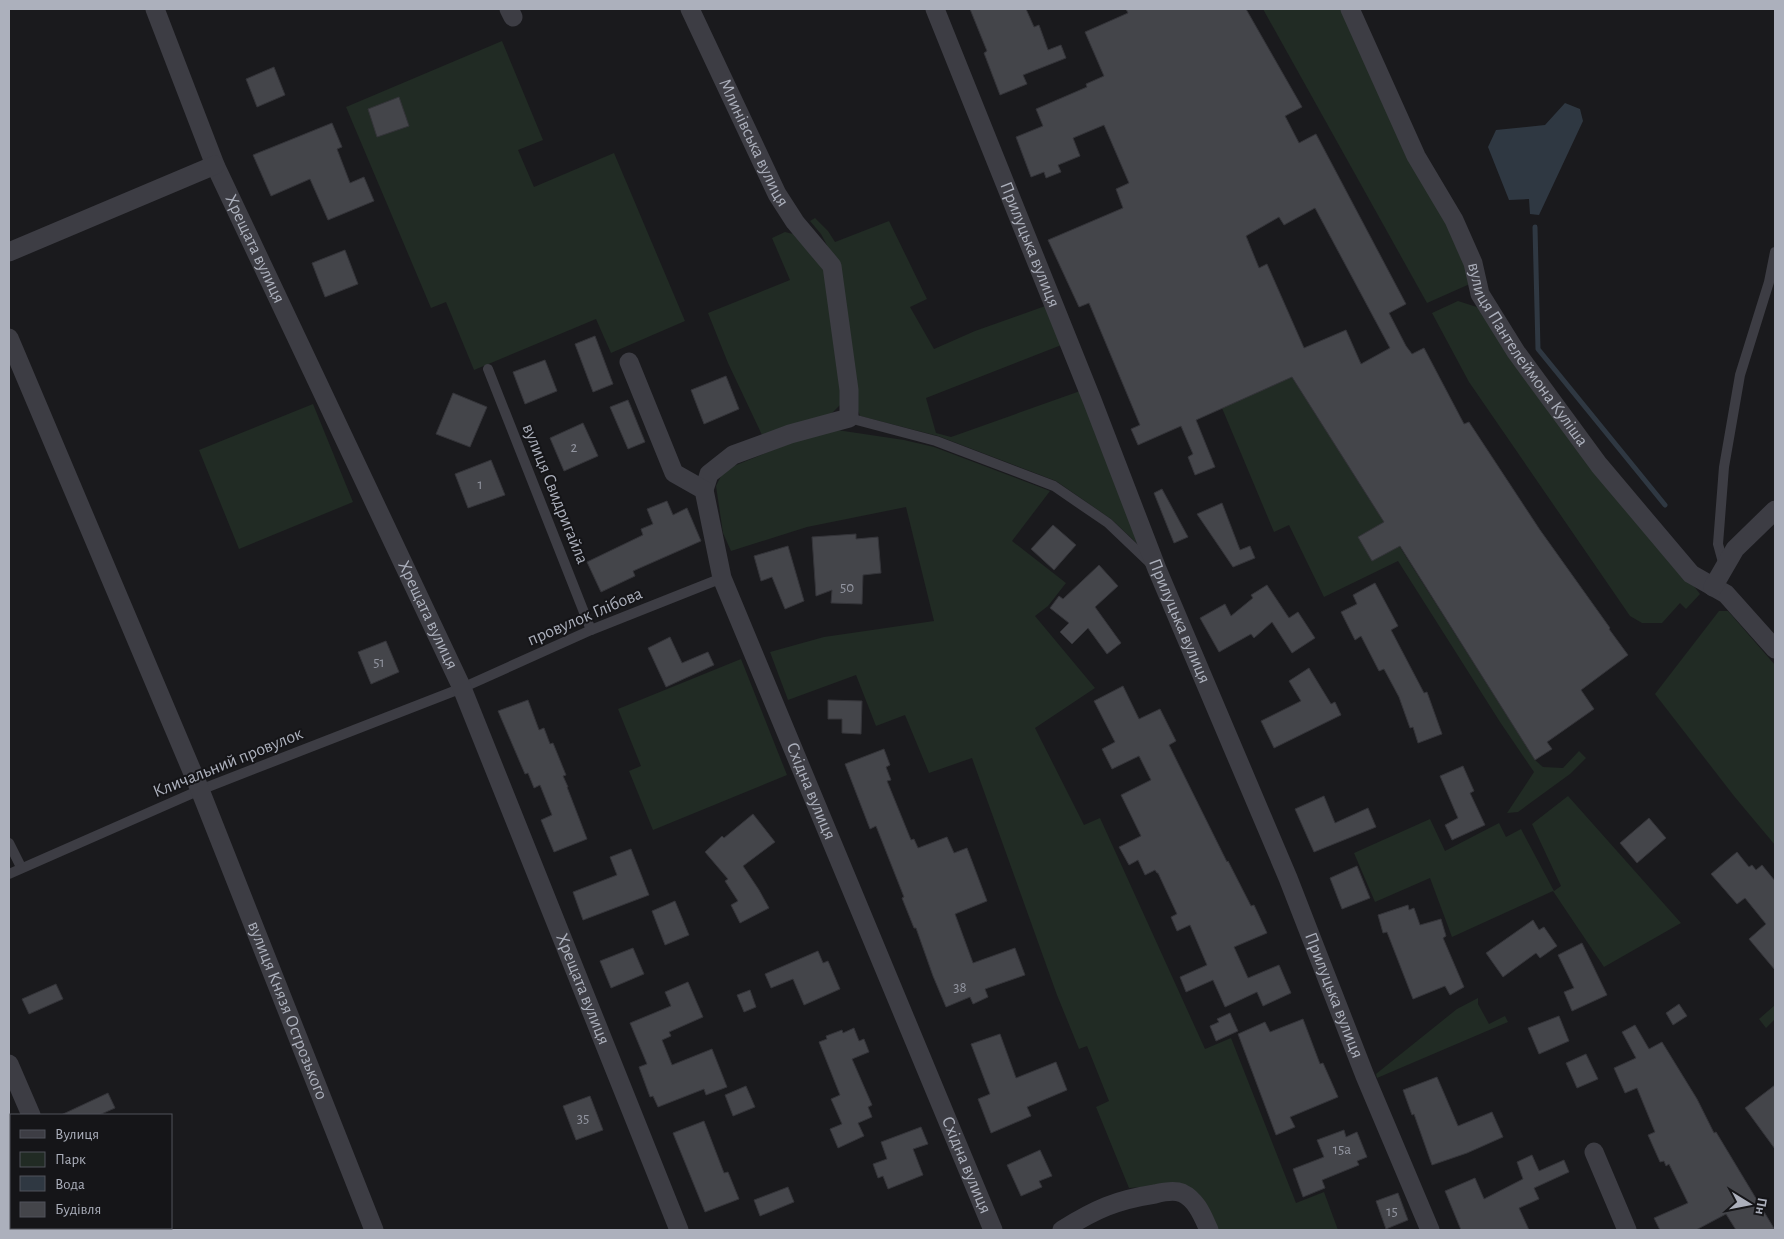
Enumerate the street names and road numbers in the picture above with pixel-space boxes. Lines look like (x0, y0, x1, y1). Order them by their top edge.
street label: Млинівська вулиця (715, 76, 792, 210)
street label: Прилуцька вулиця (996, 179, 1063, 310)
street label: Хрещата вулиця (221, 192, 288, 306)
street label: вулиця Пантелеймона Куліша (1464, 261, 1591, 450)
street label: вулиця Свидригайла (519, 421, 591, 567)
street label: Прилуцька вулиця (1145, 556, 1213, 686)
street label: Хрещата вулиця (394, 558, 461, 672)
street label: провулок Глібова (524, 584, 645, 649)
street label: Кличальний провулок (151, 724, 306, 801)
street label: Східна вулиця (782, 740, 839, 842)
street label: вулиця Князя Острозького (244, 919, 331, 1102)
street label: Прилуцька вулиця (1301, 930, 1366, 1061)
street label: Хрещата вулиця (552, 931, 613, 1047)
street label: Східна вулиця (938, 1114, 994, 1216)

